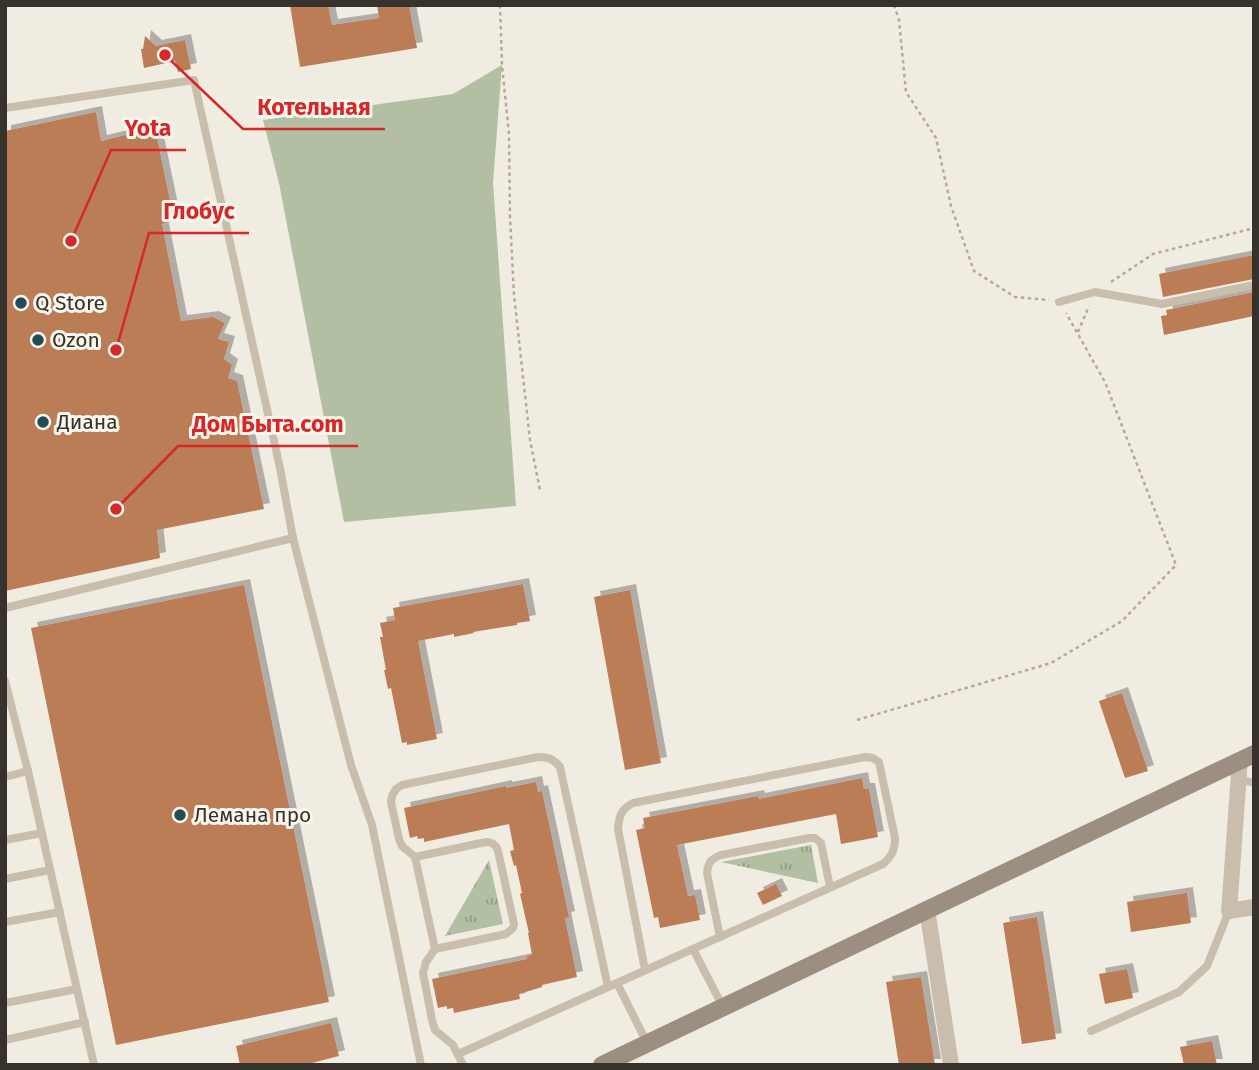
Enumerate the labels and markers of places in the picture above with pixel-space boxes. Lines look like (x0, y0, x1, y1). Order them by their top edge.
callout: Котельная (243, 85, 385, 129)
callout: Yota (111, 106, 186, 150)
callout: Глобус (149, 189, 249, 233)
place label: Q Store (35, 290, 105, 316)
marker: Q Store (13, 295, 29, 311)
place label: Ozon (52, 327, 100, 353)
marker: Ozon (30, 332, 46, 348)
callout: Дом Быта.com (178, 402, 358, 446)
place label: Диана (56, 409, 118, 435)
marker: Диана (35, 414, 51, 430)
place label: Лемана про (194, 802, 311, 828)
marker: Лемана про (172, 807, 188, 823)

